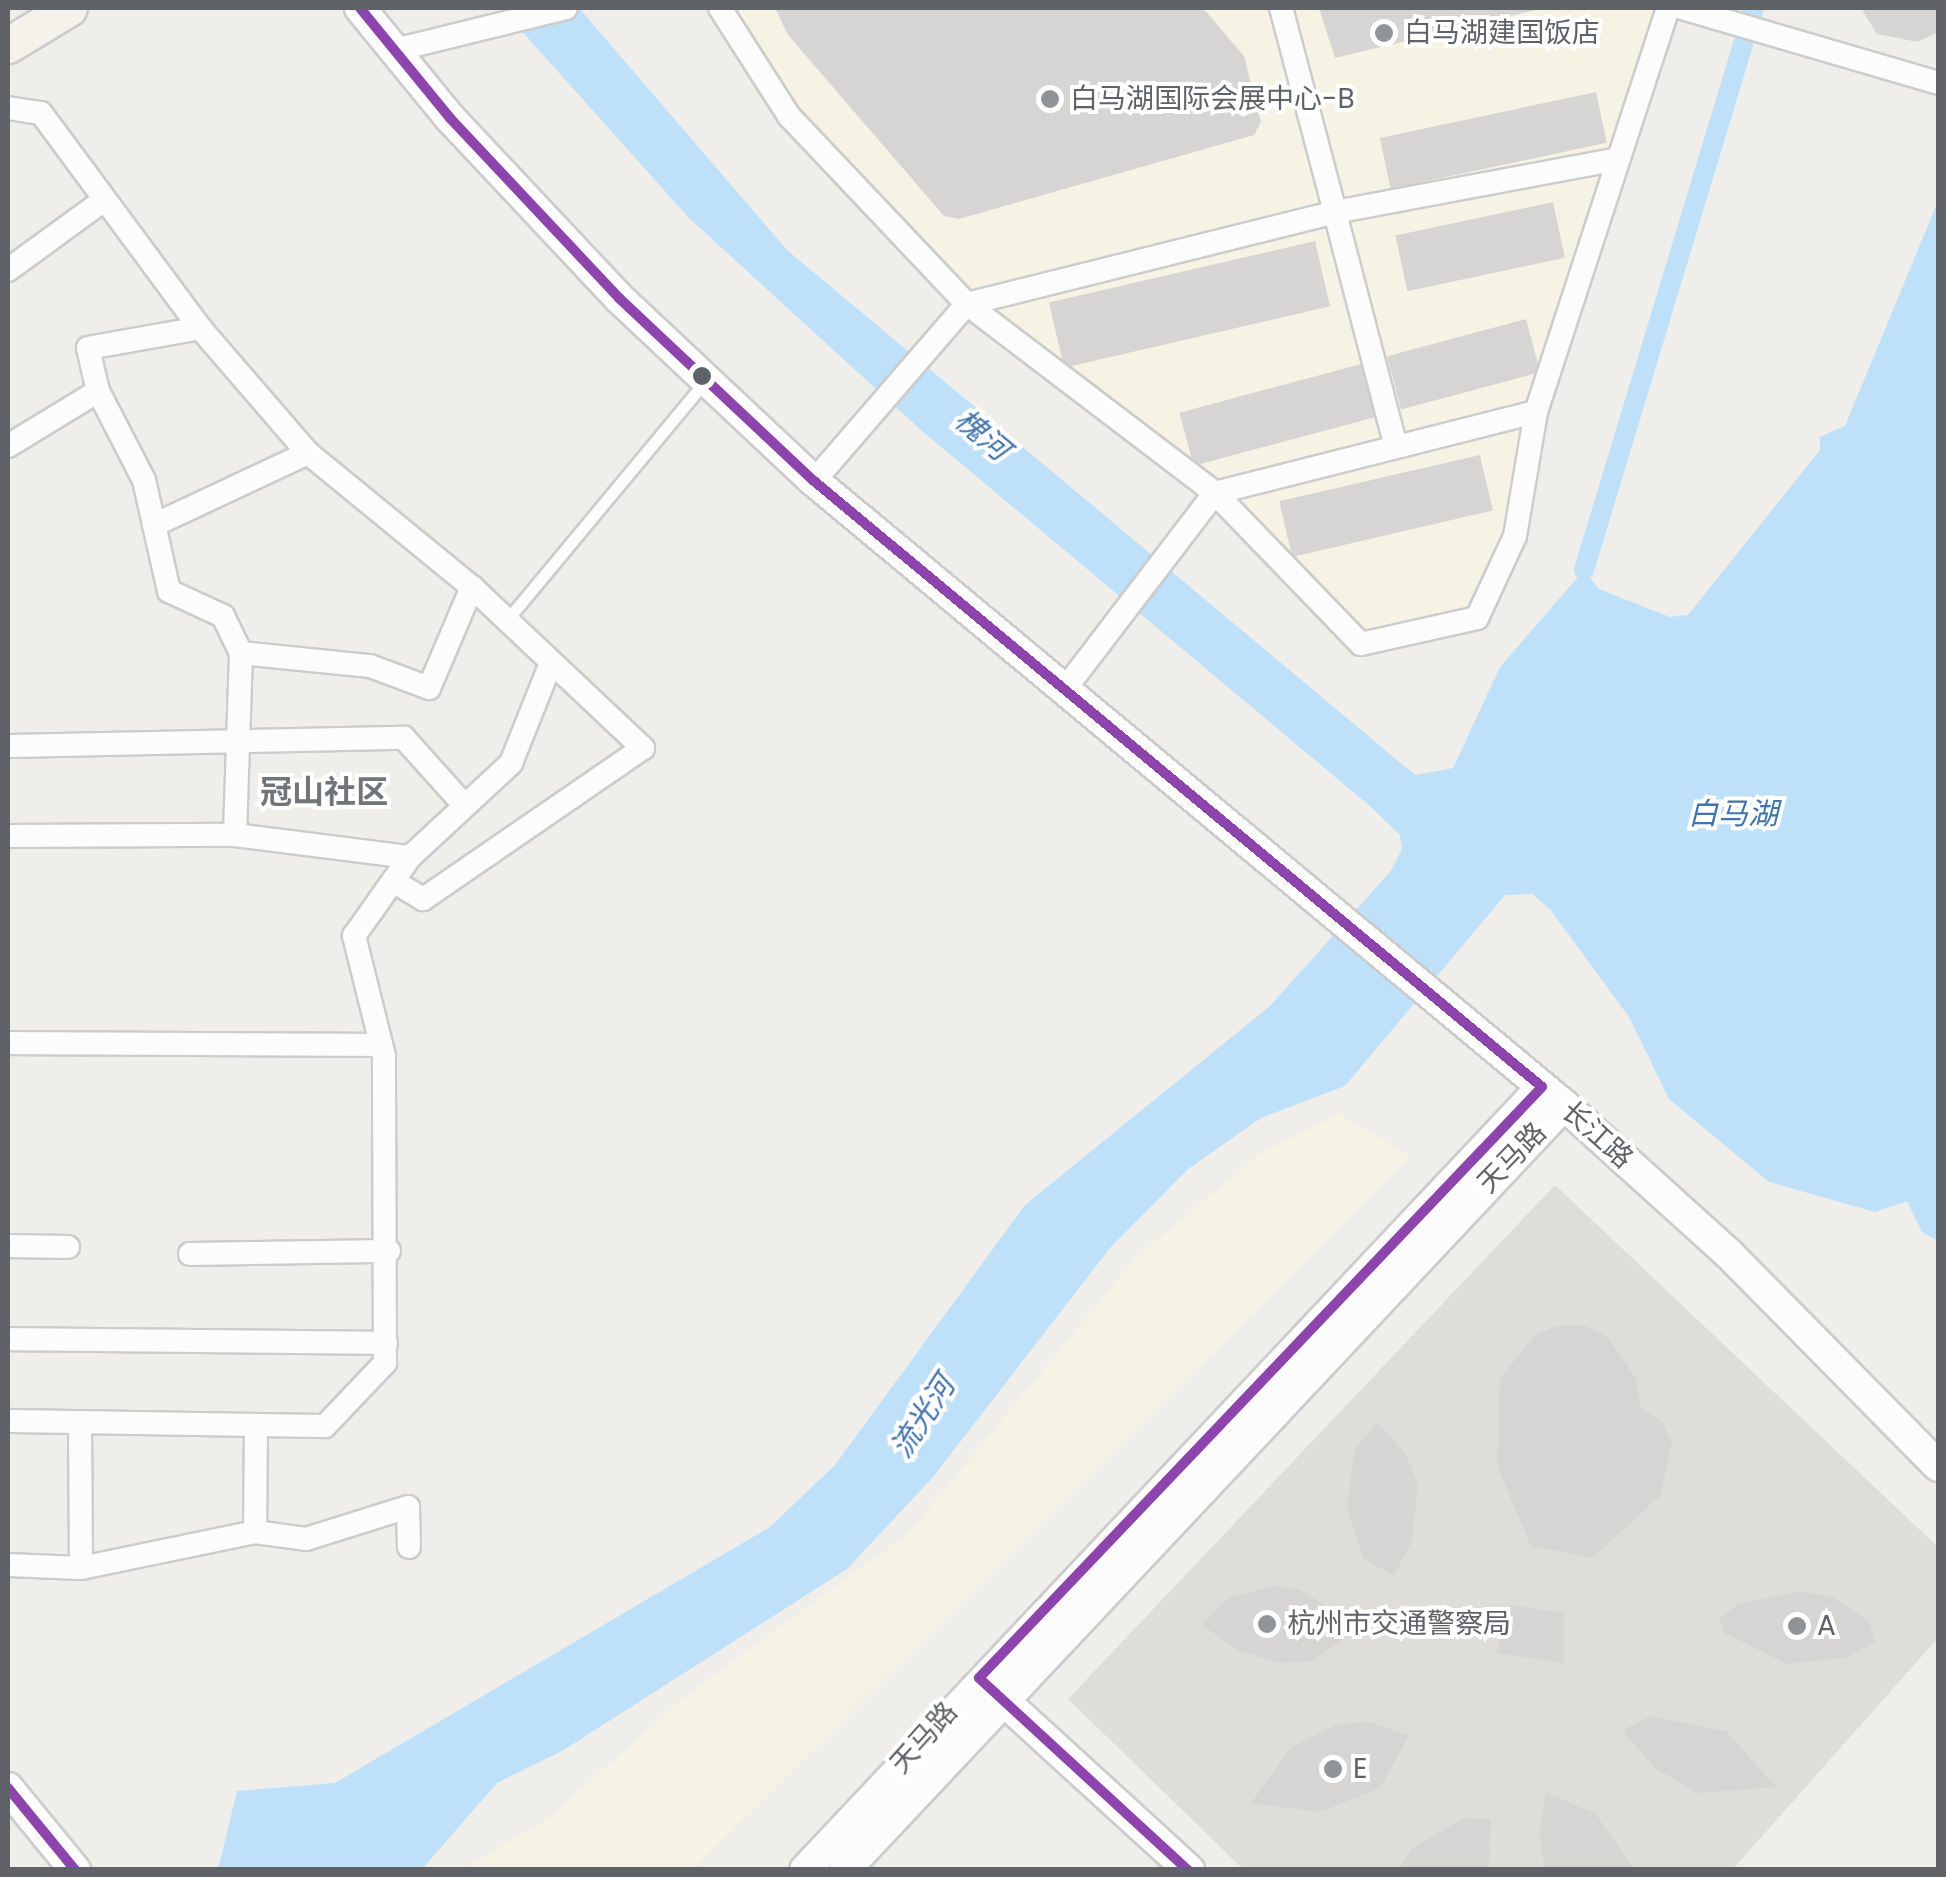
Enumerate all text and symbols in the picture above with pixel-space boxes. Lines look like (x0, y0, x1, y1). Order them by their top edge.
place label: 白马湖建国饭店 (1404, 16, 1600, 50)
marker: 白马湖建国饭店 (1373, 22, 1395, 44)
place label: 白马湖国际会展中心-B (1070, 82, 1355, 116)
marker: 白马湖国际会展中心-B (1039, 88, 1061, 110)
unlabelled marker (692, 366, 712, 386)
water label: 槐河 (947, 402, 1017, 468)
district label: 冠山社区 (260, 773, 388, 811)
water label: 白马湖 (1688, 796, 1778, 832)
street label: 长江路 (1555, 1094, 1639, 1176)
street label: 天马路 (1471, 1116, 1553, 1200)
water label: 流光河 (883, 1369, 963, 1465)
place label: 杭州市交通警察局 (1287, 1607, 1511, 1641)
place label: A (1817, 1609, 1836, 1643)
marker: 杭州市交通警察局 (1256, 1613, 1278, 1635)
marker: A (1786, 1615, 1808, 1637)
street label: 天马路 (883, 1696, 965, 1780)
place label: E (1353, 1752, 1367, 1786)
marker: E (1322, 1758, 1344, 1780)

